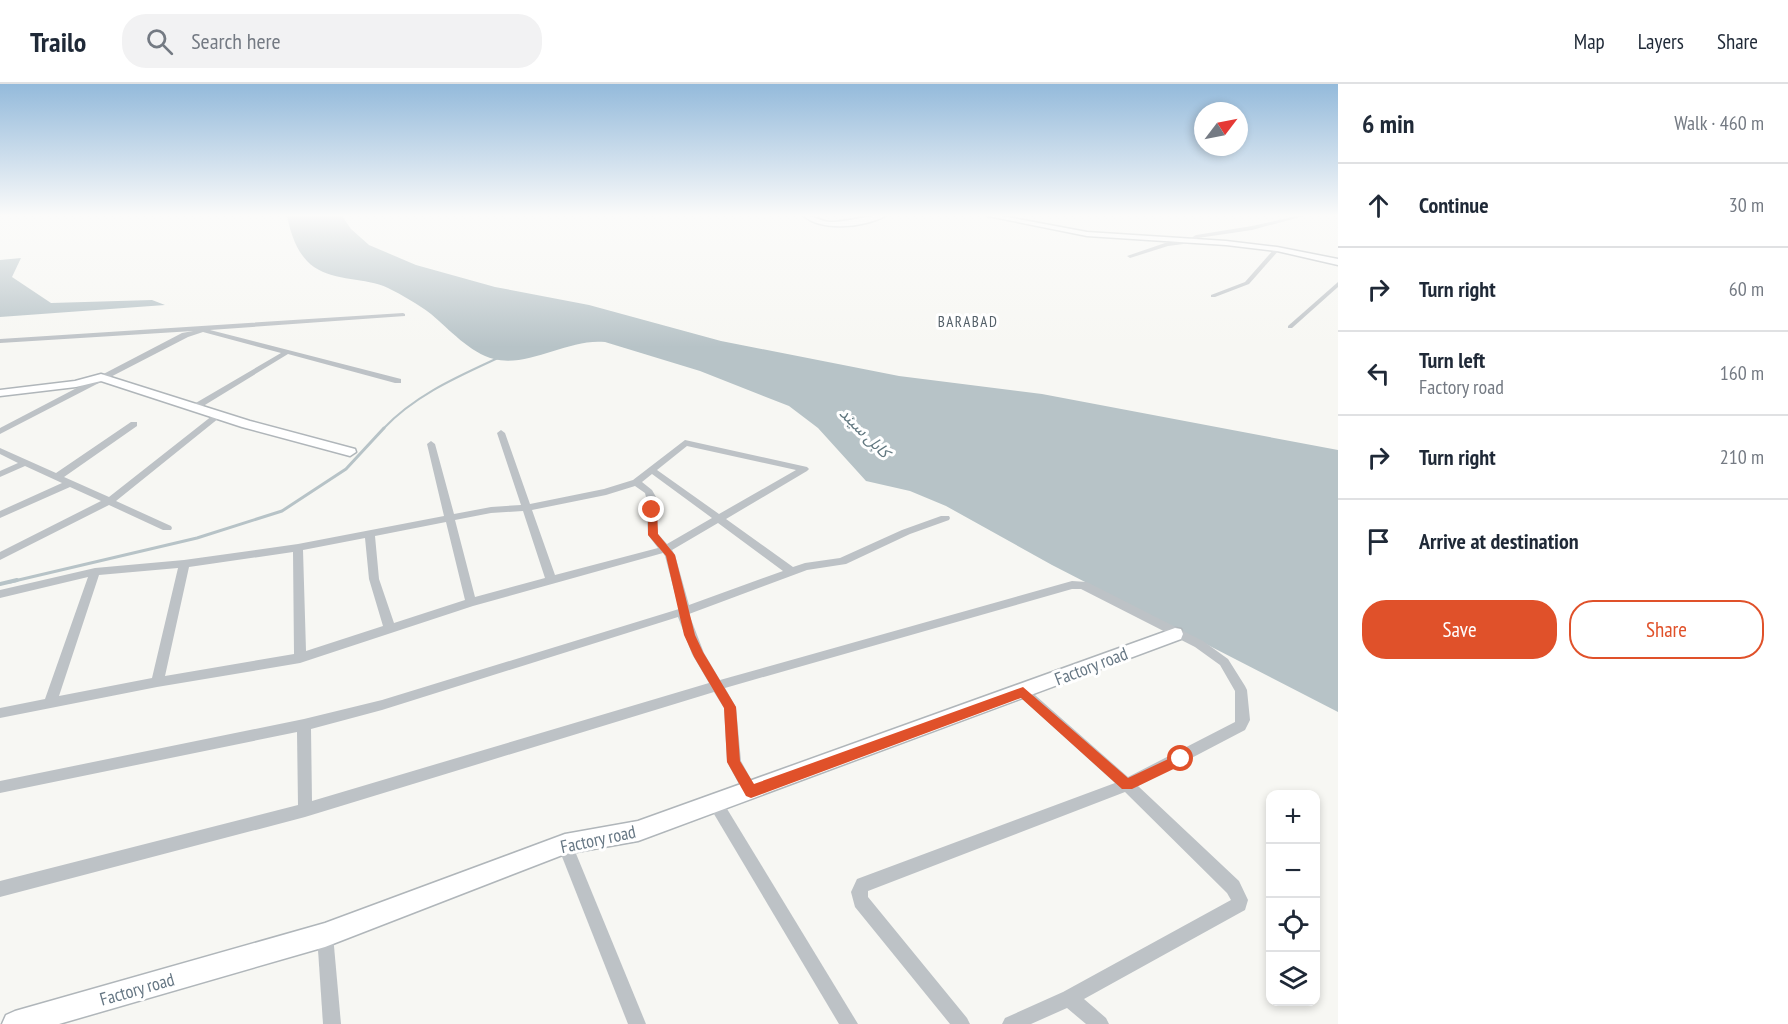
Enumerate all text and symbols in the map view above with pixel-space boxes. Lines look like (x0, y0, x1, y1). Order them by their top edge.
search box (122, 14, 542, 68)
text: Trailo (30, 23, 86, 60)
icon: search (143, 25, 176, 58)
text: Search here (191, 27, 281, 55)
text: Map (1574, 28, 1605, 55)
text: Layers (1638, 28, 1684, 55)
text: Share (1717, 28, 1758, 55)
north arrow (1194, 102, 1248, 156)
text: 6 min (1362, 107, 1415, 140)
text: Walk · 460 m (1674, 110, 1764, 136)
icon: ahead (1362, 189, 1395, 222)
text: Continue (1419, 191, 1489, 219)
text: 30 m (1729, 192, 1764, 218)
icon: right (1362, 273, 1395, 306)
text: Turn right (1419, 275, 1496, 303)
text: 60 m (1729, 276, 1764, 302)
district label: BARABAD (938, 312, 998, 331)
text: Turn left (1419, 346, 1485, 374)
icon: left (1362, 357, 1395, 390)
text: 160 m (1720, 360, 1764, 386)
text: Factory road (1419, 374, 1504, 400)
water label: کابل سيند (836, 403, 897, 464)
icon: right (1362, 441, 1395, 474)
text: Turn right (1419, 443, 1496, 471)
text: 210 m (1720, 444, 1764, 470)
route end (638, 496, 664, 522)
icon: arrive (1362, 525, 1395, 558)
text: Arrive at destination (1419, 527, 1579, 555)
button: Save (1362, 600, 1557, 659)
button: Share (1569, 600, 1764, 659)
street label: Factory road (1051, 642, 1131, 690)
route start (1167, 745, 1193, 771)
map controls (1266, 790, 1320, 1006)
button: + (1266, 790, 1320, 844)
street label: Factory road (558, 820, 638, 858)
button: − (1266, 844, 1320, 898)
button: locate (1266, 898, 1320, 952)
button: layers (1266, 952, 1320, 1006)
street label: Factory road (97, 967, 177, 1011)

